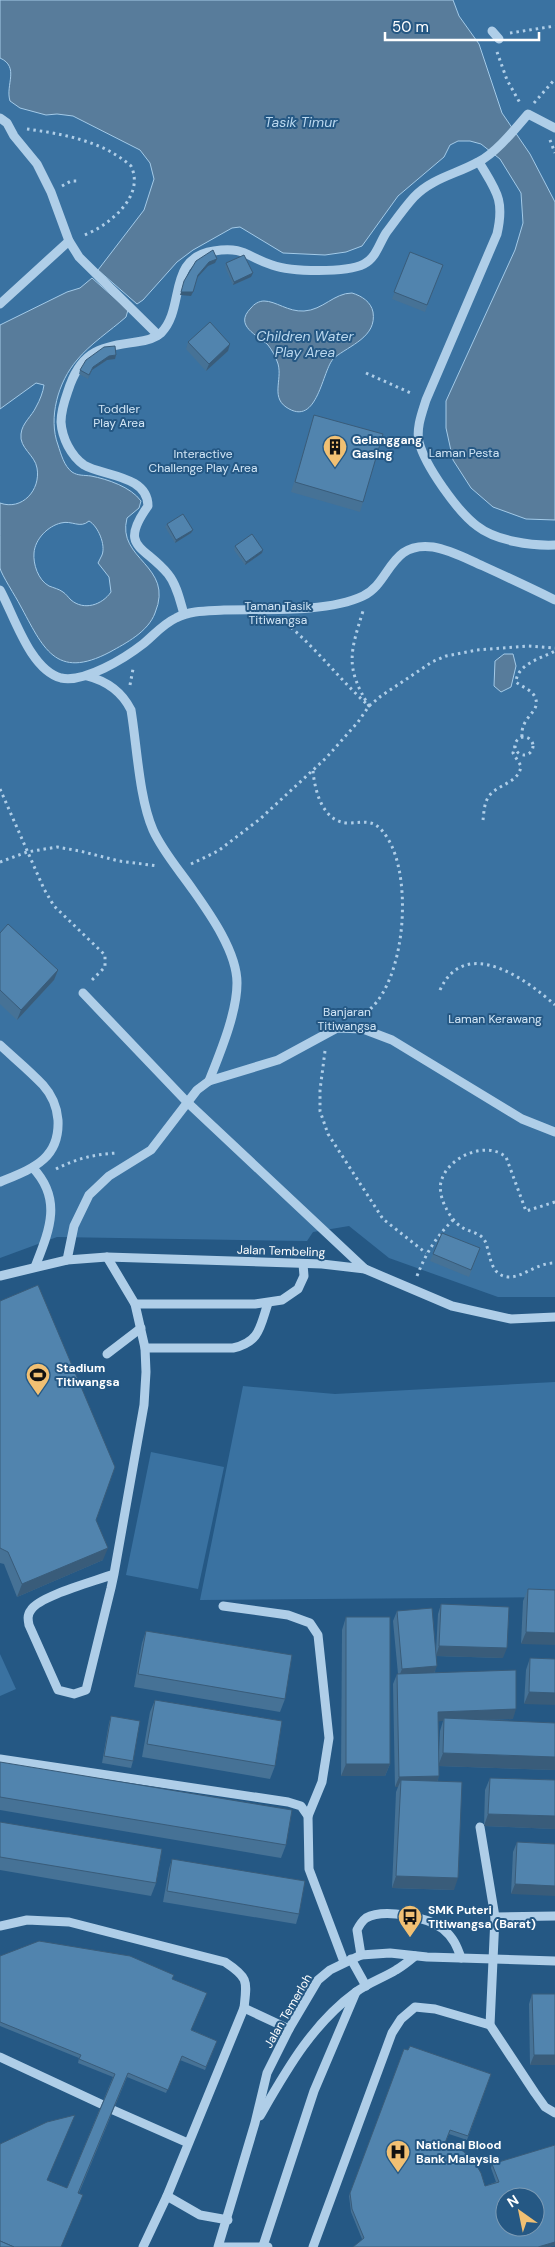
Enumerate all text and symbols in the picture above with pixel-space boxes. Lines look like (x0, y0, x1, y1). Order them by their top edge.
scale bar (385, 10, 539, 42)
text: 50 m (392, 17, 429, 37)
water label: Tasik Timur (265, 113, 338, 131)
water label: Children Water Play Area (256, 327, 355, 361)
park label: Toddler Play Area (93, 401, 145, 431)
place label: Gelanggang Gasing (352, 432, 422, 462)
building icon: Gelanggang Gasing (322, 434, 348, 468)
park label: Laman Pesta (429, 445, 499, 461)
park label: Interactive Challenge Play Area (149, 446, 257, 476)
park label: Taman Tasik Titiwangsa (245, 598, 312, 628)
park label: Banjaran Titiwangsa (318, 1004, 376, 1034)
park label: Laman Kerawang (448, 1011, 542, 1027)
street label: Jalan Tembeling (237, 1241, 326, 1261)
place label: Stadium Titiwangsa (56, 1360, 119, 1390)
sports icon: Stadium Titiwangsa (25, 1362, 51, 1396)
place label: SMK Puteri Titiwangsa (Barat) (428, 1902, 536, 1932)
bus stop icon: SMK Puteri Titiwangsa (Barat) (397, 1904, 423, 1938)
street label: Jalan Temerloh (260, 1971, 316, 2051)
place label: National Blood Bank Malaysia (416, 2137, 501, 2167)
hospital icon: National Blood Bank Malaysia (385, 2139, 411, 2173)
north arrow (495, 2187, 545, 2237)
text: N (504, 2191, 522, 2211)

